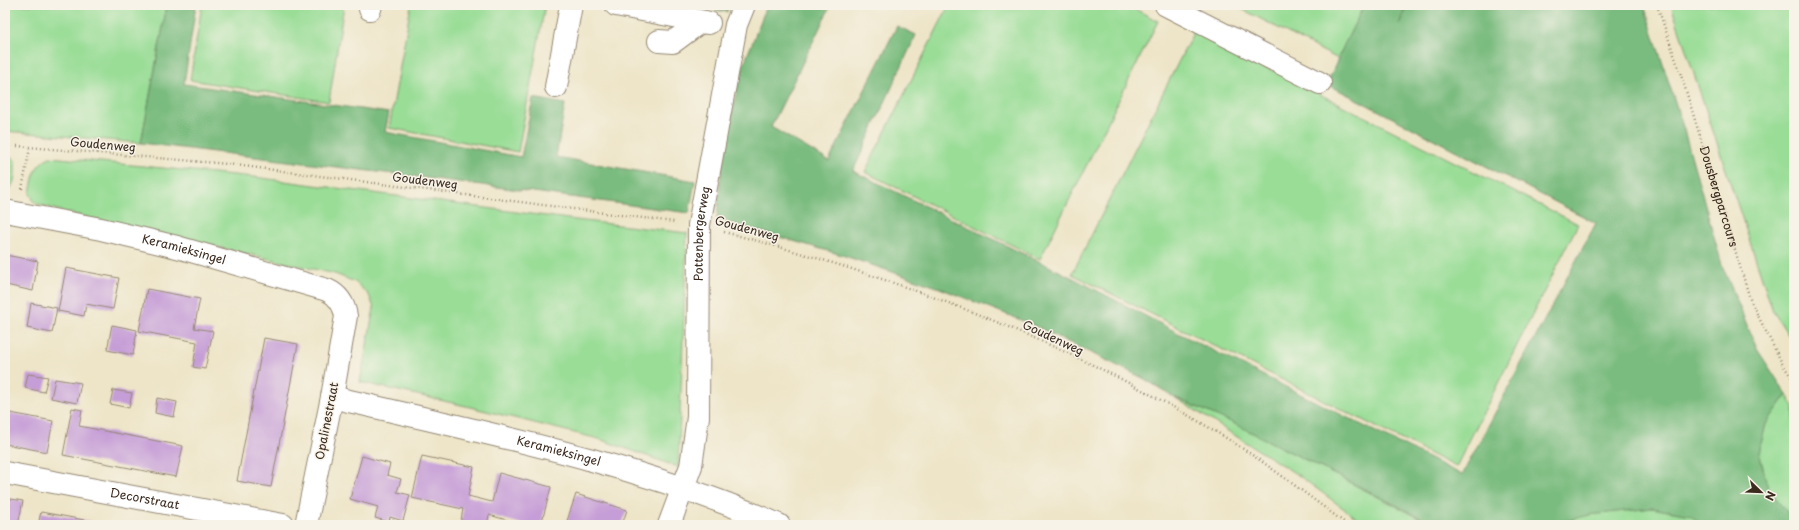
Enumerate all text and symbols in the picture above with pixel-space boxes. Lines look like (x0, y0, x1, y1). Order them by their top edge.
street label: Goudenweg (69, 132, 137, 156)
street label: Dousbergparcours (1695, 143, 1744, 249)
street label: Goudenweg (391, 167, 459, 193)
street label: Pottenbergerweg (689, 185, 714, 281)
street label: Goudenweg (713, 211, 781, 245)
street label: Keramieksingel (140, 229, 228, 269)
street label: Goudenweg (1020, 315, 1087, 359)
street label: Opalinestraat (310, 380, 342, 461)
street label: Keramieksingel (515, 431, 603, 470)
north arrow (1741, 472, 1781, 512)
street label: Decorstraat (108, 483, 181, 513)
text: N (1761, 489, 1780, 504)

